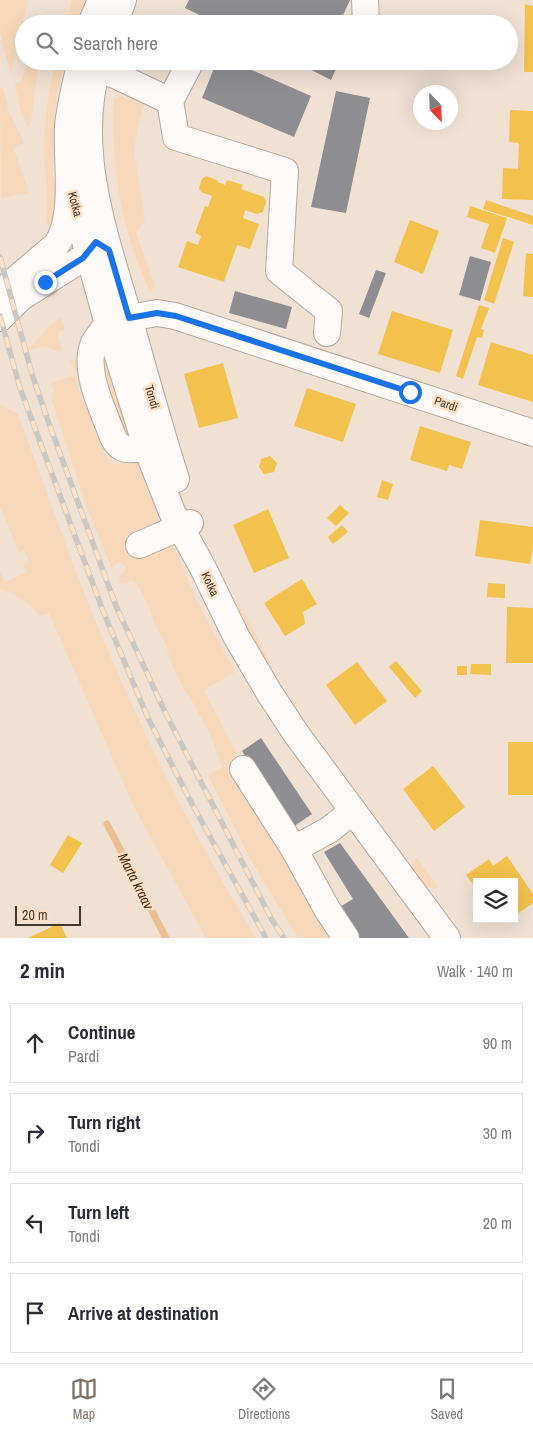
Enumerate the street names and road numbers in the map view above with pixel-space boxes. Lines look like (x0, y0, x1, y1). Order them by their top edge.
street label: Kotka (64, 190, 86, 219)
street label: Tondi (141, 383, 163, 411)
street label: Pardi (432, 393, 460, 415)
street label: Kotka (197, 569, 223, 599)

